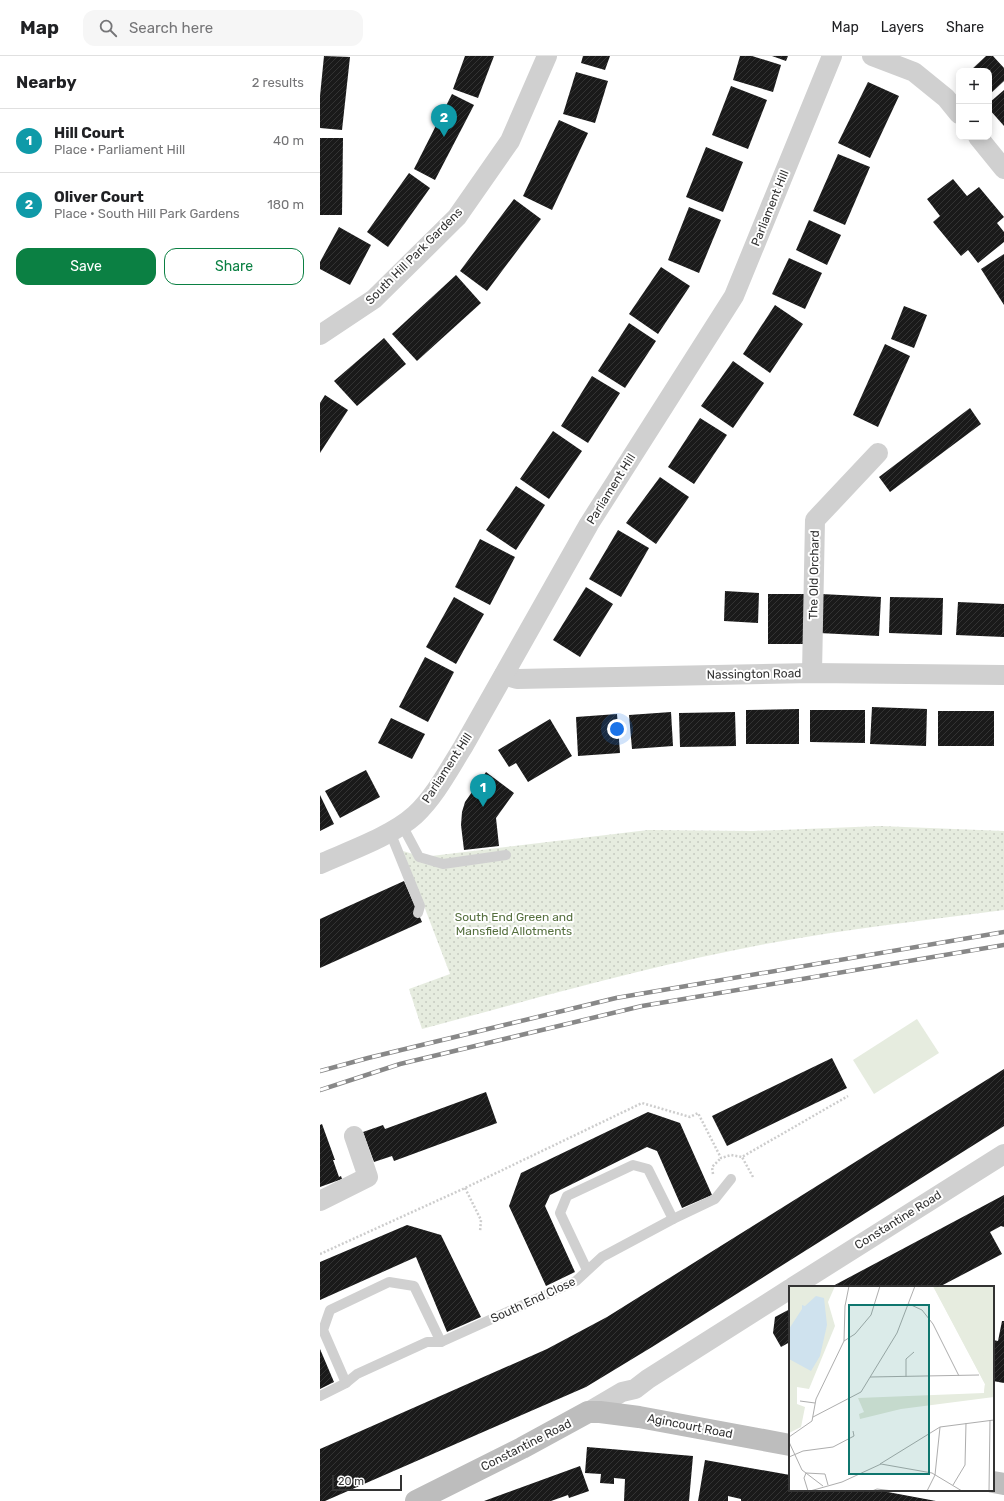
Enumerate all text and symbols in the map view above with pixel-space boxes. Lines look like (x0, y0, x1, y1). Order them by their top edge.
search box (83, 10, 363, 46)
text: Map (20, 16, 59, 39)
icon: search (97, 17, 119, 39)
text: Search here (129, 19, 213, 37)
text: Map (832, 19, 859, 36)
text: Layers (881, 19, 924, 36)
text: Share (946, 19, 984, 36)
map controls (956, 68, 992, 140)
button: + (956, 68, 992, 104)
text: Nearby (16, 72, 77, 92)
text: 2 results (252, 75, 304, 90)
pin: 2 (431, 104, 457, 137)
button: − (956, 104, 992, 140)
text: Hill Court (54, 124, 124, 142)
text: 1 (26, 133, 32, 148)
text: 40 m (273, 133, 304, 148)
text: Place · Parliament Hill (54, 142, 185, 157)
street label: Parliament Hill (748, 168, 792, 248)
text: Oliver Court (54, 188, 144, 206)
text: 2 (25, 197, 33, 212)
text: 180 m (267, 197, 304, 212)
street label: South Hill Park Gardens (363, 205, 465, 307)
text: Place · South Hill Park Gardens (54, 206, 240, 221)
button: Save (16, 248, 156, 285)
button: Share (164, 248, 304, 285)
street label: Parliament Hill (584, 451, 638, 527)
street label: The Old Orchard (806, 530, 822, 620)
street label: Nassington Road (706, 666, 802, 682)
your location (607, 719, 627, 739)
street label: Parliament Hill (419, 730, 475, 806)
pin: 1 (470, 774, 496, 807)
park label: South End Green and Mansfield Allotments (455, 910, 573, 938)
street label: Constantine Road (852, 1188, 944, 1252)
street label: South End Close (488, 1274, 578, 1326)
inset map (789, 1286, 994, 1491)
street label: Agincourt Road (646, 1411, 734, 1441)
street label: Constantine Road (478, 1416, 574, 1474)
scale bar (332, 1473, 402, 1492)
text: 20 m (338, 1475, 364, 1488)

